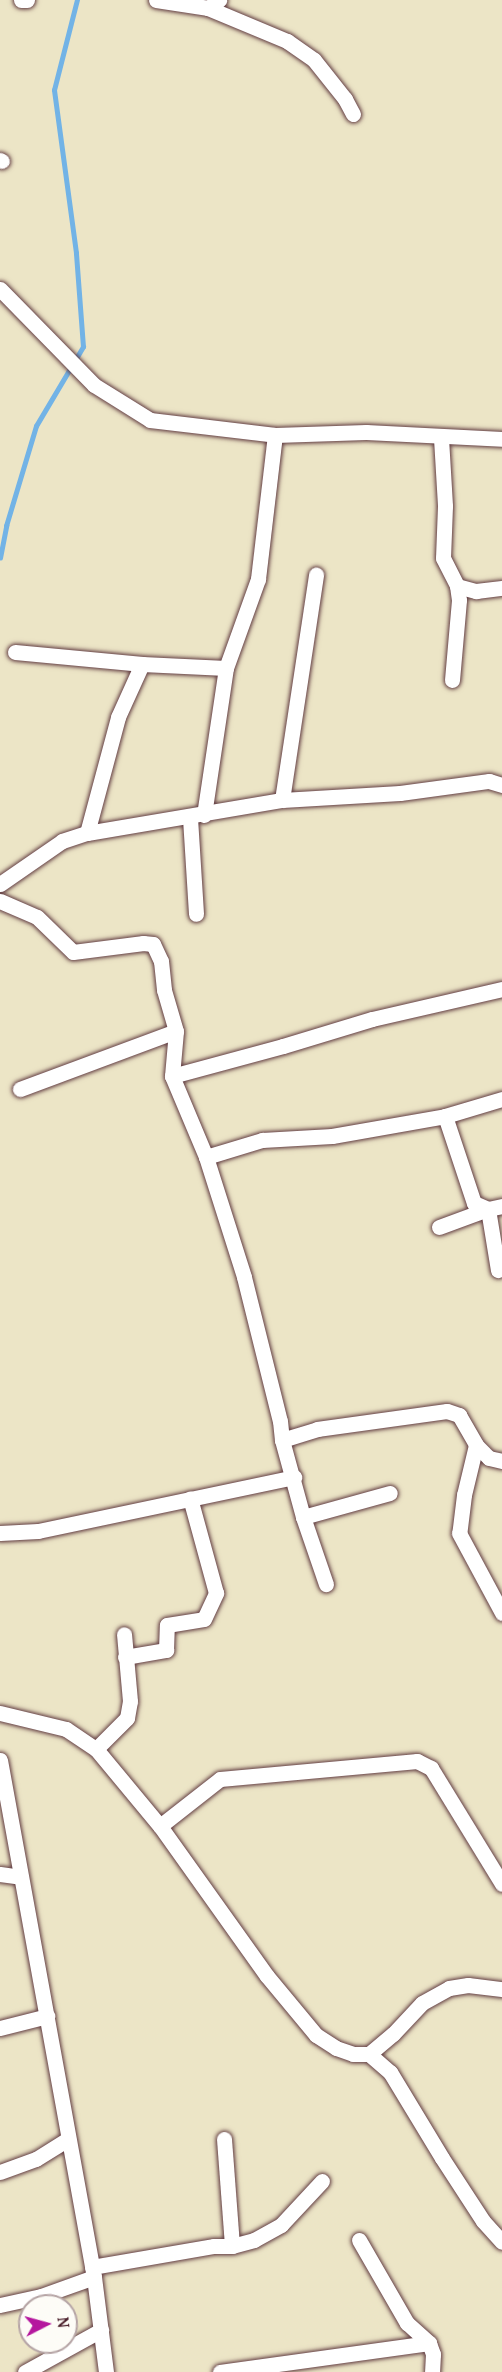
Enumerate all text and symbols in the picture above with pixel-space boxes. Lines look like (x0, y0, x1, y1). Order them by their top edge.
north arrow (18, 2294, 78, 2354)
text: N (51, 2316, 76, 2329)

